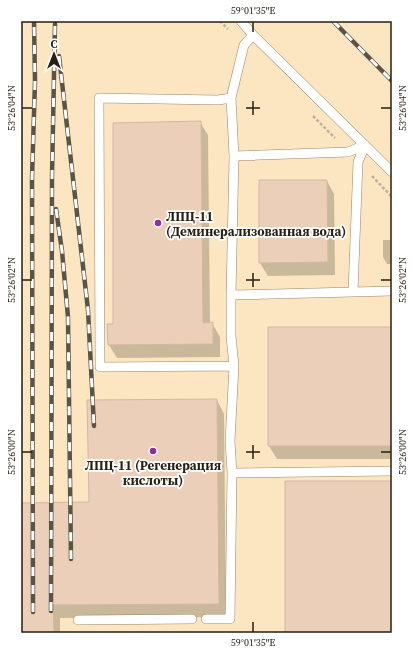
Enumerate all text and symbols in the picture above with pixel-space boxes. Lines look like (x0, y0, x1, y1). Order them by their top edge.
text: 59°01'35"E (231, 4, 275, 17)
north arrow (34, 34, 74, 74)
text: С (51, 37, 58, 52)
text: 53°26'04"N (5, 85, 18, 131)
text: 53°26'04"N (396, 85, 409, 131)
place label: ЛПЦ-11 (Деминерализованная вода) (166, 208, 346, 240)
marker: ЛПЦ-11 (Деминерализованная вода) (153, 218, 163, 228)
text: 53°26'02"N (5, 257, 18, 303)
text: 53°26'02"N (396, 257, 409, 303)
text: 53°26'00"N (5, 429, 18, 475)
text: 53°26'00"N (396, 429, 409, 475)
marker: ЛПЦ-11 (Регенерация кислоты) (148, 446, 158, 456)
place label: ЛПЦ-11 (Регенерация кислоты) (85, 457, 222, 489)
text: 59°01'35"E (231, 636, 275, 649)

